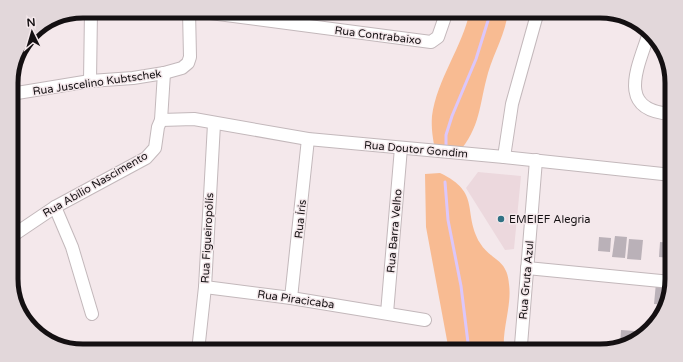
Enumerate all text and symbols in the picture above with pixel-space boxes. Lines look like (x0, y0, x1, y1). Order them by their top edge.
north arrow (12, 12, 52, 52)
text: N (26, 16, 36, 29)
street label: Rua Contrabaixo (334, 24, 422, 47)
street label: Rua Juscelino Kubtschek (32, 67, 162, 98)
street label: Rua Doutor Gondim (363, 138, 469, 161)
street label: Rua Abílio Nascimento (40, 149, 150, 220)
street label: Rua Barra Velho (384, 188, 405, 274)
street label: Rua Figueiropólís (199, 192, 216, 284)
street label: Rua Íris (291, 199, 309, 239)
place label: EMEIEF Alegria (509, 213, 591, 226)
marker: EMEIEF Alegria (496, 214, 506, 224)
street label: Rua Gruta Azul (517, 240, 536, 320)
street label: Rua Piracicaba (257, 288, 335, 311)

